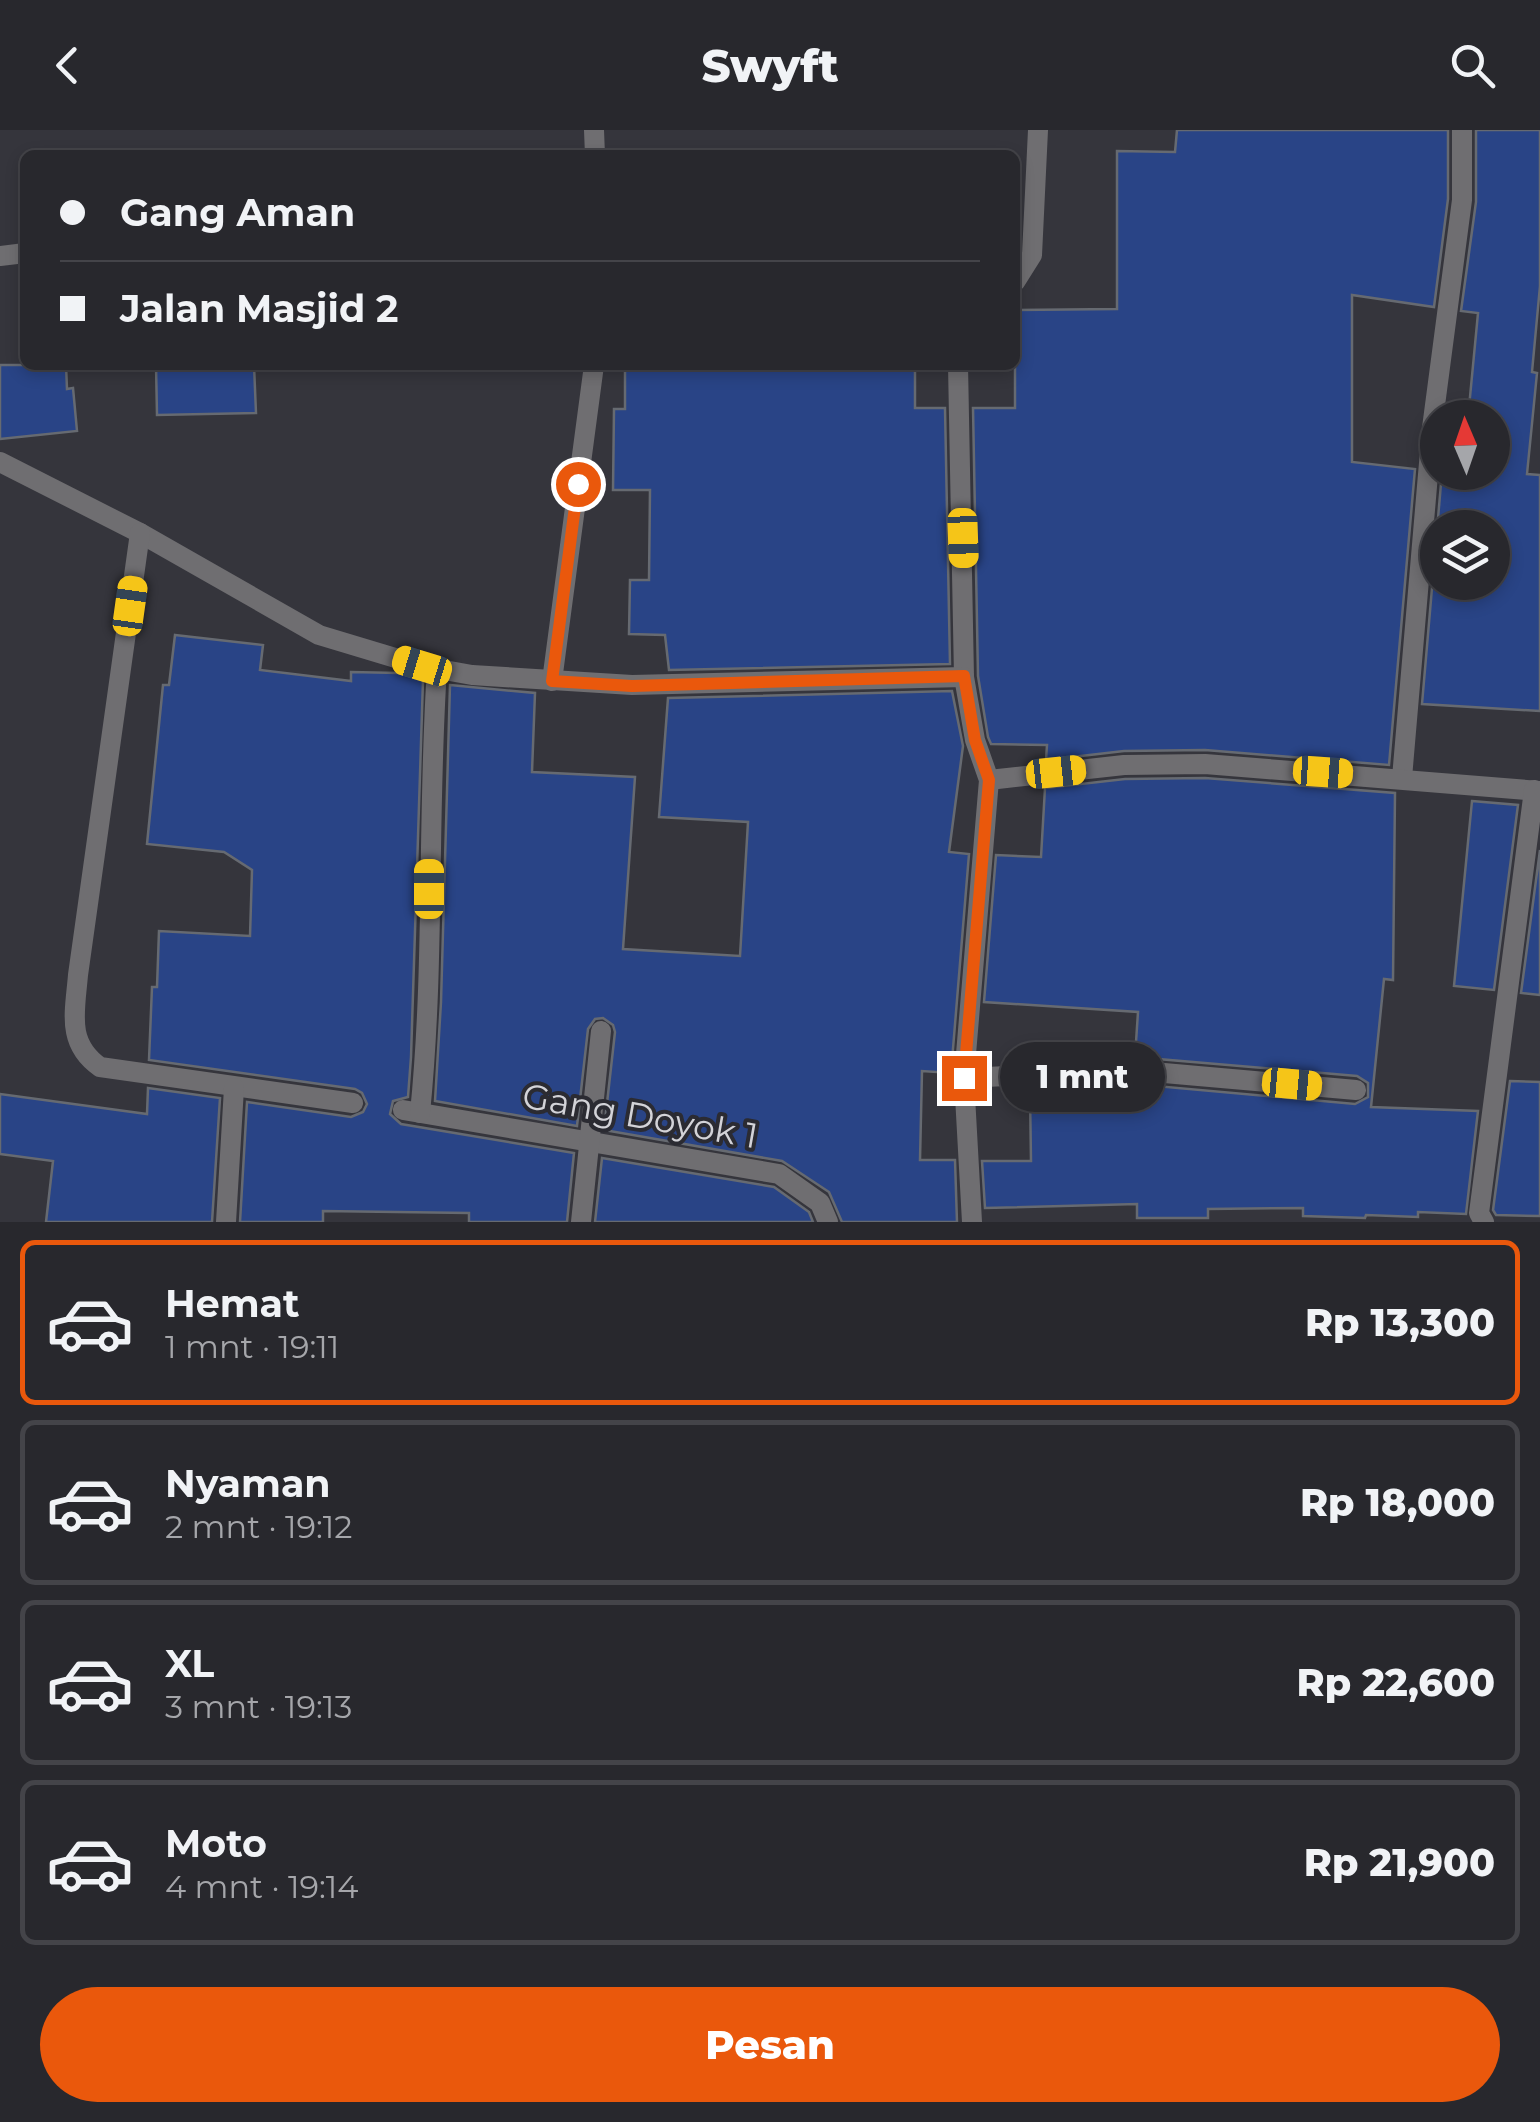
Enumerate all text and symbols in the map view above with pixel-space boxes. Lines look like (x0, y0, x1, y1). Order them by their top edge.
icon: back (40, 38, 95, 93)
text: Swyft (701, 38, 839, 93)
icon: search (1445, 38, 1500, 93)
text: Gang Aman (120, 189, 355, 236)
text: Jalan Masjid 2 (120, 285, 398, 332)
north arrow (1420, 400, 1510, 490)
map controls (1420, 400, 1510, 600)
route start (556, 462, 601, 507)
car (947, 507, 979, 569)
button: layers (1420, 510, 1510, 600)
car (111, 574, 149, 638)
car (389, 643, 455, 689)
car (1025, 754, 1087, 790)
car (1292, 755, 1354, 789)
car (414, 859, 444, 919)
callout: 1 mnt (999, 1043, 1164, 1113)
route end (942, 1056, 987, 1101)
text: 1 mnt (1036, 1057, 1129, 1096)
car (1261, 1066, 1323, 1102)
street label: Gang Doyok 1 (519, 1074, 761, 1157)
icon: car (45, 1278, 135, 1368)
text: Hemat (165, 1280, 300, 1327)
text: Rp 13,300 (1305, 1299, 1495, 1346)
text: 1 mnt · 19:11 (165, 1327, 339, 1366)
icon: car (45, 1458, 135, 1548)
text: Nyaman (165, 1460, 331, 1507)
text: Rp 18,000 (1300, 1479, 1495, 1526)
text: 2 mnt · 19:12 (165, 1507, 353, 1546)
icon: car (45, 1638, 135, 1728)
text: XL (165, 1640, 214, 1687)
text: Rp 22,600 (1297, 1659, 1495, 1706)
text: 3 mnt · 19:13 (165, 1687, 352, 1726)
icon: car (45, 1818, 135, 1908)
text: Moto (165, 1820, 267, 1867)
text: Rp 21,900 (1304, 1839, 1495, 1886)
text: 4 mnt · 19:14 (165, 1867, 358, 1906)
button: Pesan (40, 1987, 1500, 2102)

